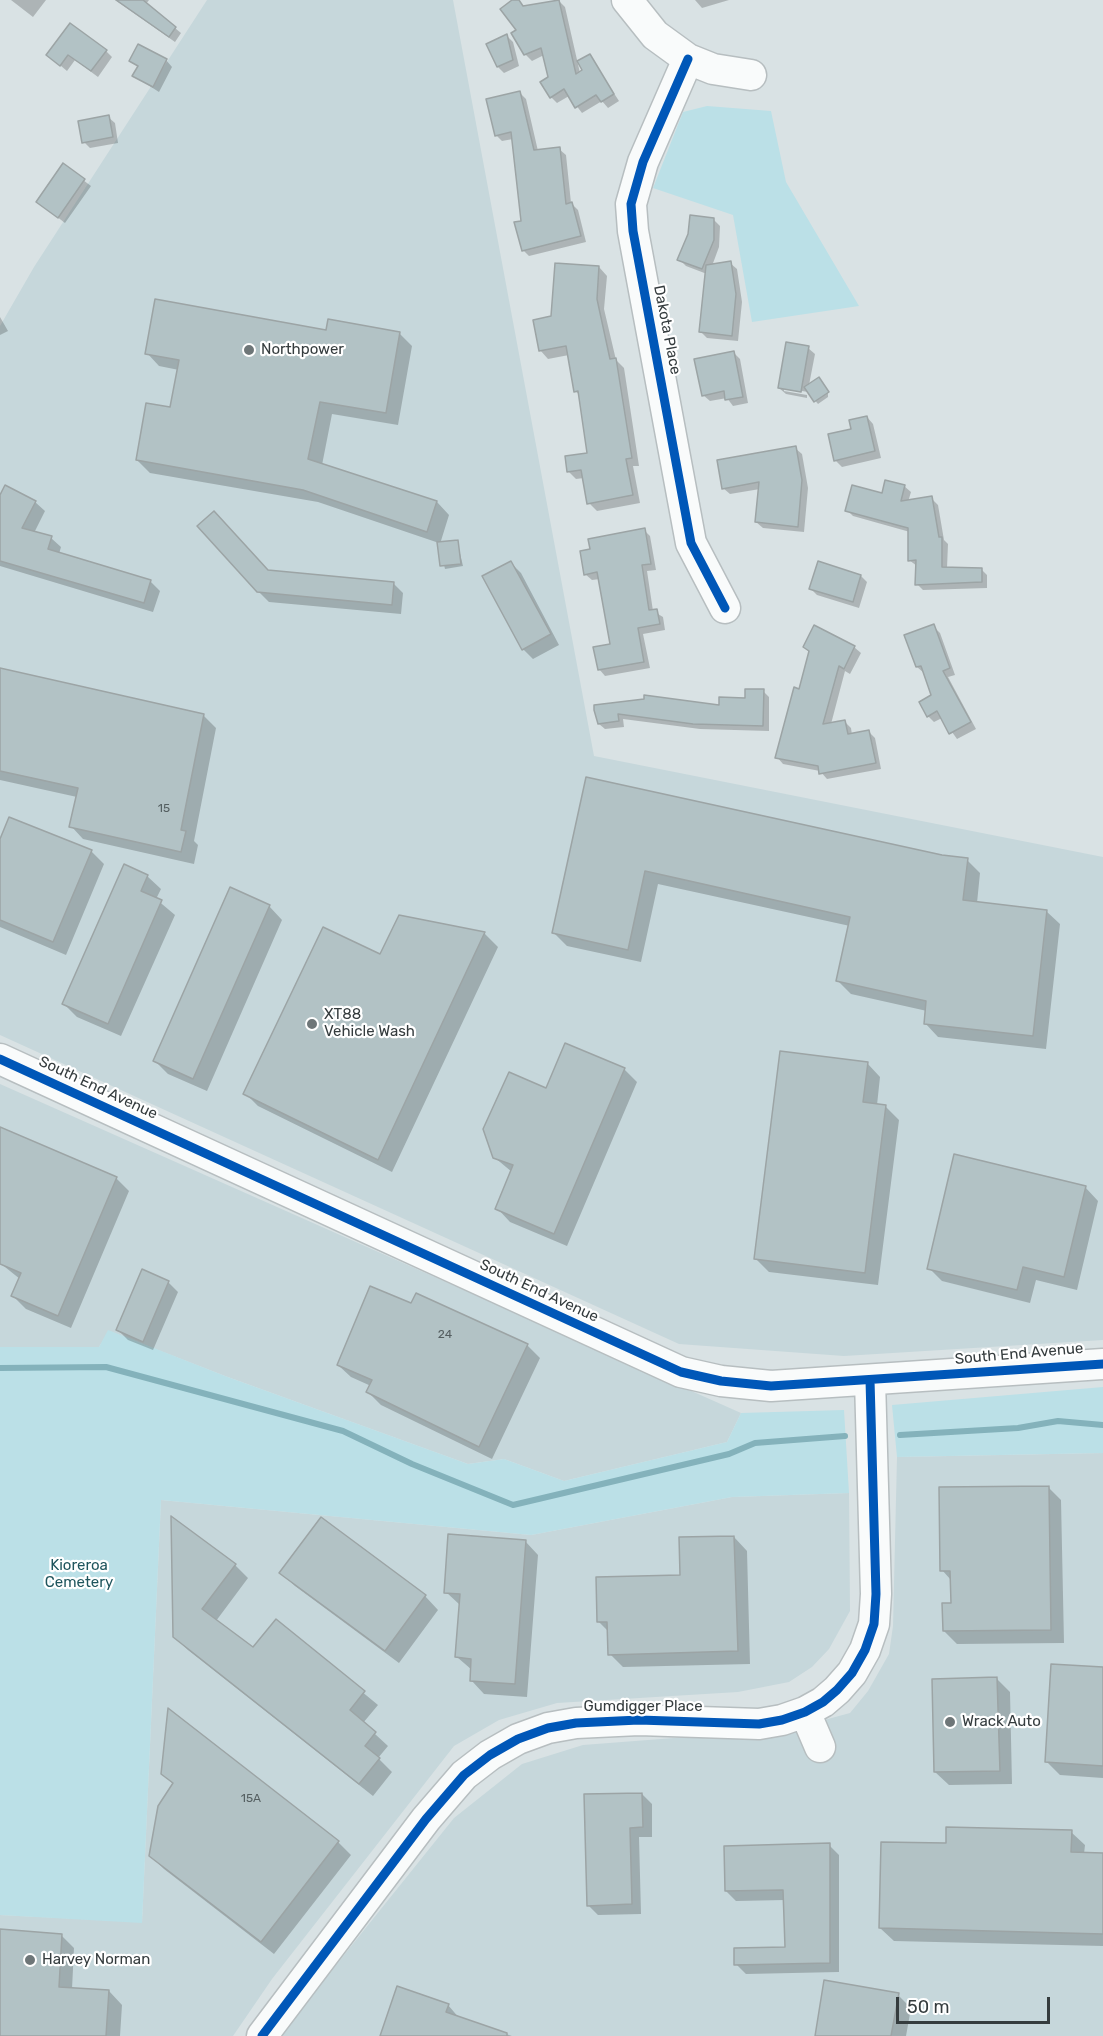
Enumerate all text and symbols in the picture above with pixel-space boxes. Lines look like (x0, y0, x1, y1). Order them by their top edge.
street label: Dakota Place (650, 284, 684, 376)
place label: Northpower (261, 341, 344, 359)
marker: Northpower (242, 343, 256, 357)
house number: 15 (158, 802, 170, 816)
place label: XT88 Vehicle Wash (324, 1006, 415, 1041)
marker: XT88 Vehicle Wash (305, 1017, 319, 1031)
street label: South End Avenue (36, 1053, 160, 1123)
street label: South End Avenue (477, 1256, 601, 1326)
house number: 24 (438, 1328, 452, 1342)
street label: South End Avenue (954, 1339, 1084, 1369)
park label: Kioreroa Cemetery (45, 1557, 113, 1592)
street label: Gumdigger Place (583, 1698, 703, 1716)
place label: Wrack Auto (962, 1713, 1041, 1731)
marker: Wrack Auto (943, 1715, 957, 1729)
house number: 15A (241, 1792, 261, 1806)
place label: Harvey Norman (42, 1951, 150, 1969)
marker: Harvey Norman (23, 1953, 37, 1967)
scale bar (899, 1985, 1054, 2023)
text: 50 m (907, 1996, 950, 2018)

